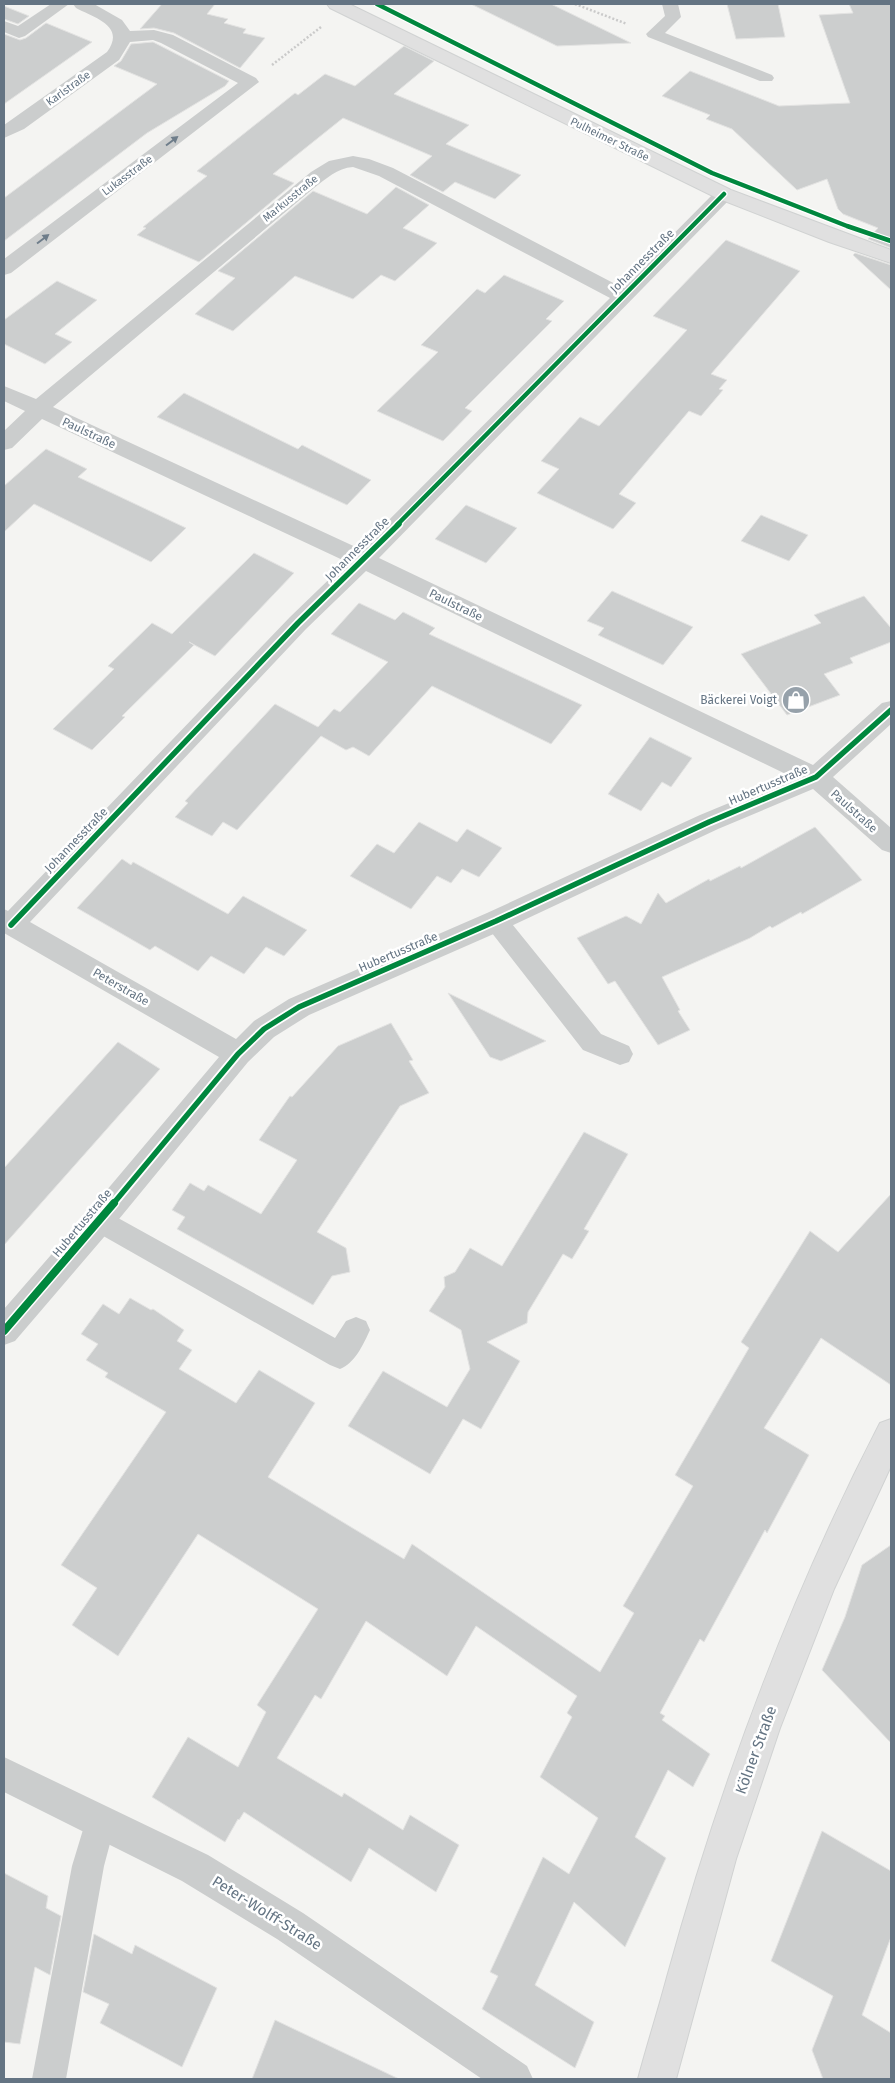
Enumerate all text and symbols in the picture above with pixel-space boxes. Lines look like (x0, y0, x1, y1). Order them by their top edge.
street label: Karlstraße (44, 68, 93, 109)
street label: Pulheimer Straße (568, 115, 651, 164)
one-way arrow (165, 135, 178, 146)
street label: Lukasstraße (100, 152, 155, 199)
street label: Markusstraße (260, 172, 321, 225)
street label: Johannesstraße (607, 226, 677, 296)
one-way arrow (36, 234, 50, 244)
street label: Paulstraße (60, 414, 118, 452)
street label: Johannesstraße (322, 514, 392, 584)
street label: Paulstraße (427, 586, 485, 624)
shop icon: Bäckerei Voigt (781, 685, 811, 715)
place label: Bäckerei Voigt (700, 693, 778, 707)
street label: Hubertusstraße (726, 762, 810, 808)
street label: Paulstraße (828, 786, 880, 836)
street label: Johannesstraße (42, 805, 110, 875)
street label: Hubertusstraße (356, 929, 440, 975)
street label: Peterstraße (90, 965, 152, 1009)
street label: Hubertusstraße (49, 1186, 115, 1260)
street label: Kölner Straße (732, 1703, 780, 1797)
street label: Peter-Wolff-Straße (209, 1872, 325, 1954)

